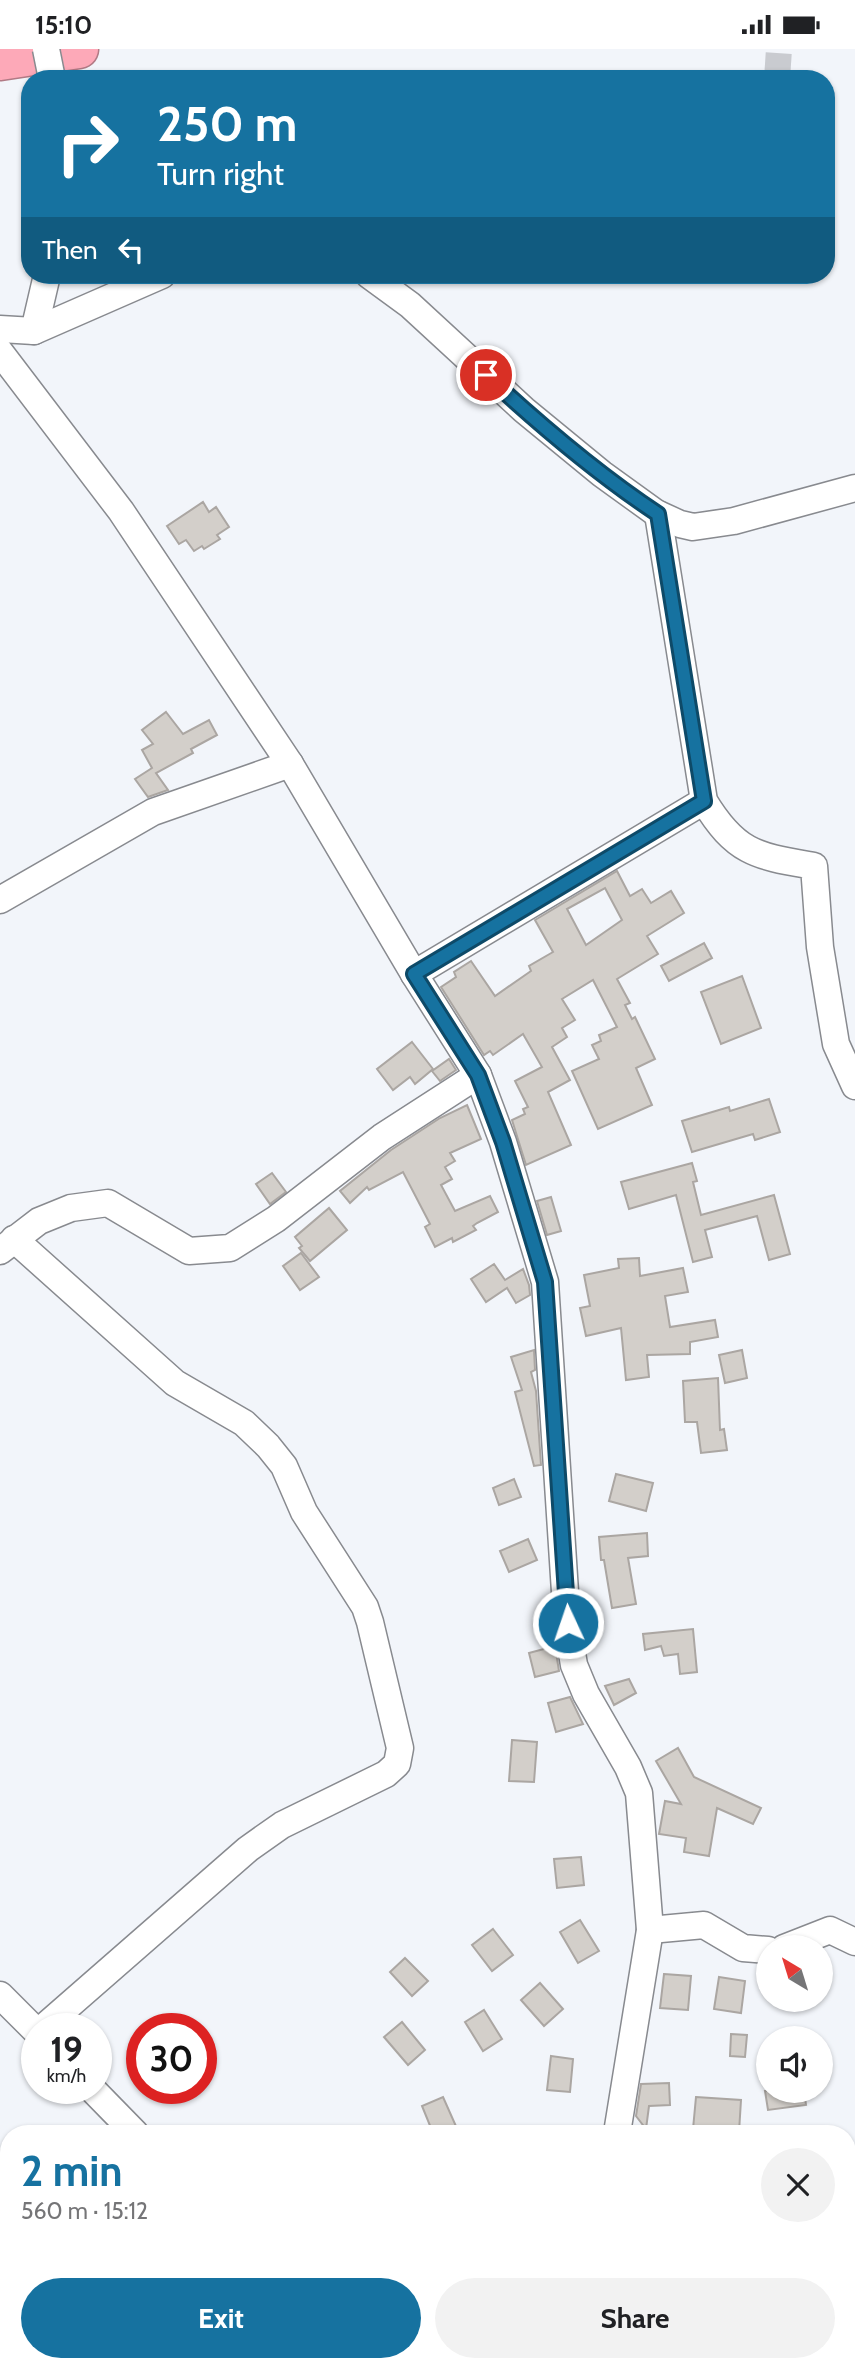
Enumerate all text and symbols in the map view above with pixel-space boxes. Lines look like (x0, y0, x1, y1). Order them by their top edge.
text: 15:10 (35, 9, 92, 41)
text: 250 m (157, 94, 297, 153)
icon: right (42, 98, 133, 189)
text: Turn right (157, 154, 284, 193)
icon: left (112, 231, 150, 269)
text: Then (42, 234, 98, 266)
pin (456, 345, 516, 405)
icon: arrive (467, 356, 505, 394)
position arrow (531, 1586, 605, 1660)
north arrow (756, 1935, 833, 2013)
map controls (756, 1935, 833, 2103)
speed limit sign: 30 (126, 2013, 217, 2104)
button: sound (756, 2026, 833, 2103)
text: 19 (50, 2028, 83, 2071)
text: km/h (47, 2065, 86, 2087)
text: 2 min (21, 2145, 122, 2197)
button: close (761, 2148, 835, 2222)
text: 560 m · 15:12 (21, 2197, 148, 2225)
button: Exit (21, 2278, 421, 2358)
button: Share (435, 2278, 835, 2358)

